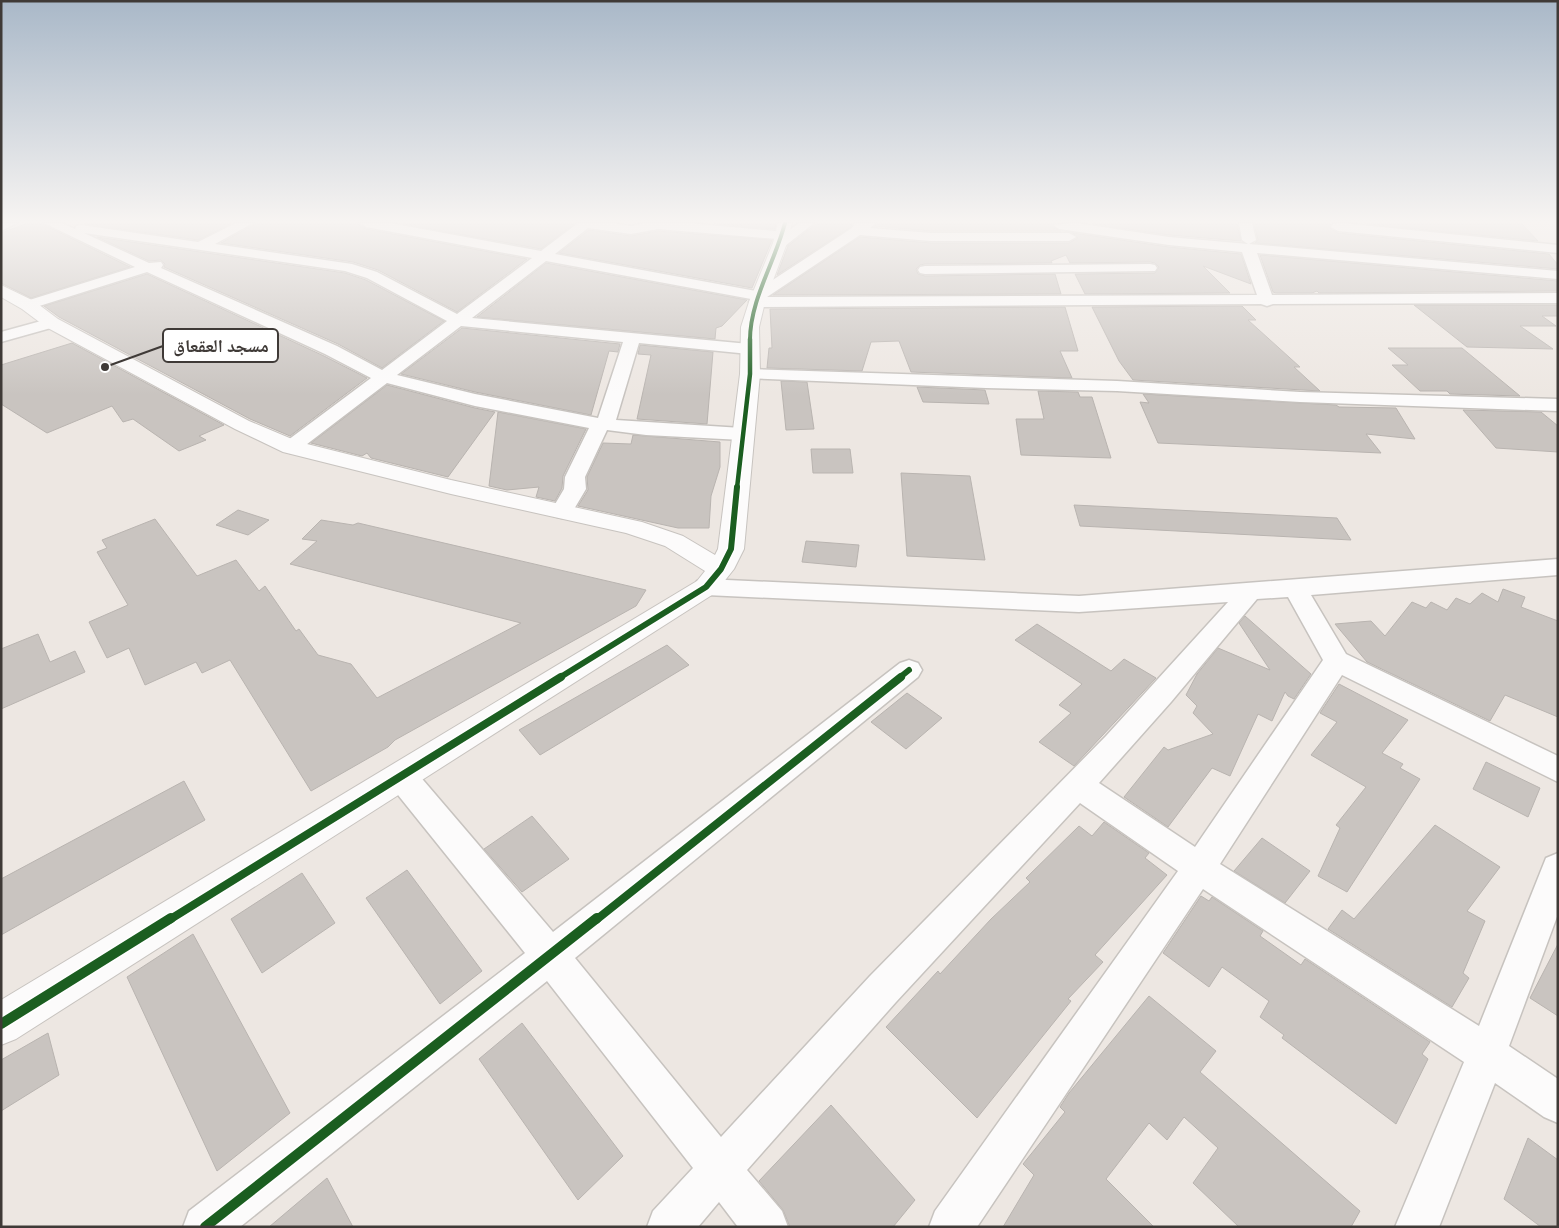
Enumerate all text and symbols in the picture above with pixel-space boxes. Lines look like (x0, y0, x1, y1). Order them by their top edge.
callout: مسجد العقعاق (163, 329, 278, 362)
text: مسجد العقعاق (173, 334, 269, 357)

